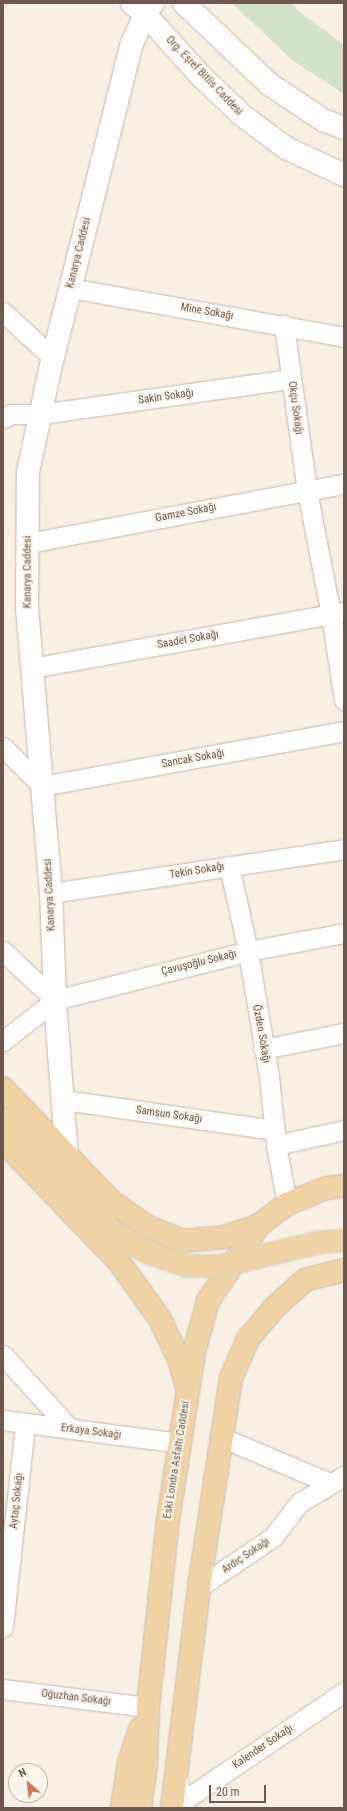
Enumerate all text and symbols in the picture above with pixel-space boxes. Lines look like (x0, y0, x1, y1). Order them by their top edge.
street label: Org. Eşref Bitlis Caddesi (163, 34, 245, 118)
street label: Kanarya Caddesi (64, 216, 94, 290)
street label: Mine Sokağı (180, 301, 234, 323)
street label: Okçu Sokağı (285, 380, 305, 436)
street label: Sakin Sokağı (137, 387, 195, 407)
street label: Gamze Sokağı (154, 501, 218, 525)
street label: Kanarya Caddesi (21, 536, 35, 608)
street label: Saadet Sokağı (156, 628, 220, 652)
street label: Sancak Sokağı (161, 747, 225, 771)
street label: Kanarya Caddesi (42, 858, 58, 932)
street label: Tekin Sokağı (169, 860, 225, 882)
street label: Çavuşoğlu Sokağı (160, 947, 238, 979)
street label: Özden Sokağı (249, 1004, 273, 1064)
street label: Samsun Sokağı (135, 1104, 203, 1126)
street label: Eski Londra Asfaltı Caddesi (161, 1400, 193, 1520)
street label: Erkaya Sokağı (60, 1422, 122, 1442)
street label: Aytaç Sokağı (7, 1472, 27, 1530)
street label: Ardıç Sokağı (220, 1535, 272, 1577)
street label: Oğuzhan Sokağı (40, 1687, 112, 1709)
street label: Kalender Sokağı (230, 1722, 296, 1772)
north arrow (8, 1763, 48, 1803)
text: N (17, 1766, 29, 1780)
scale bar (211, 1777, 268, 1803)
text: 20 m (216, 1785, 240, 1799)

